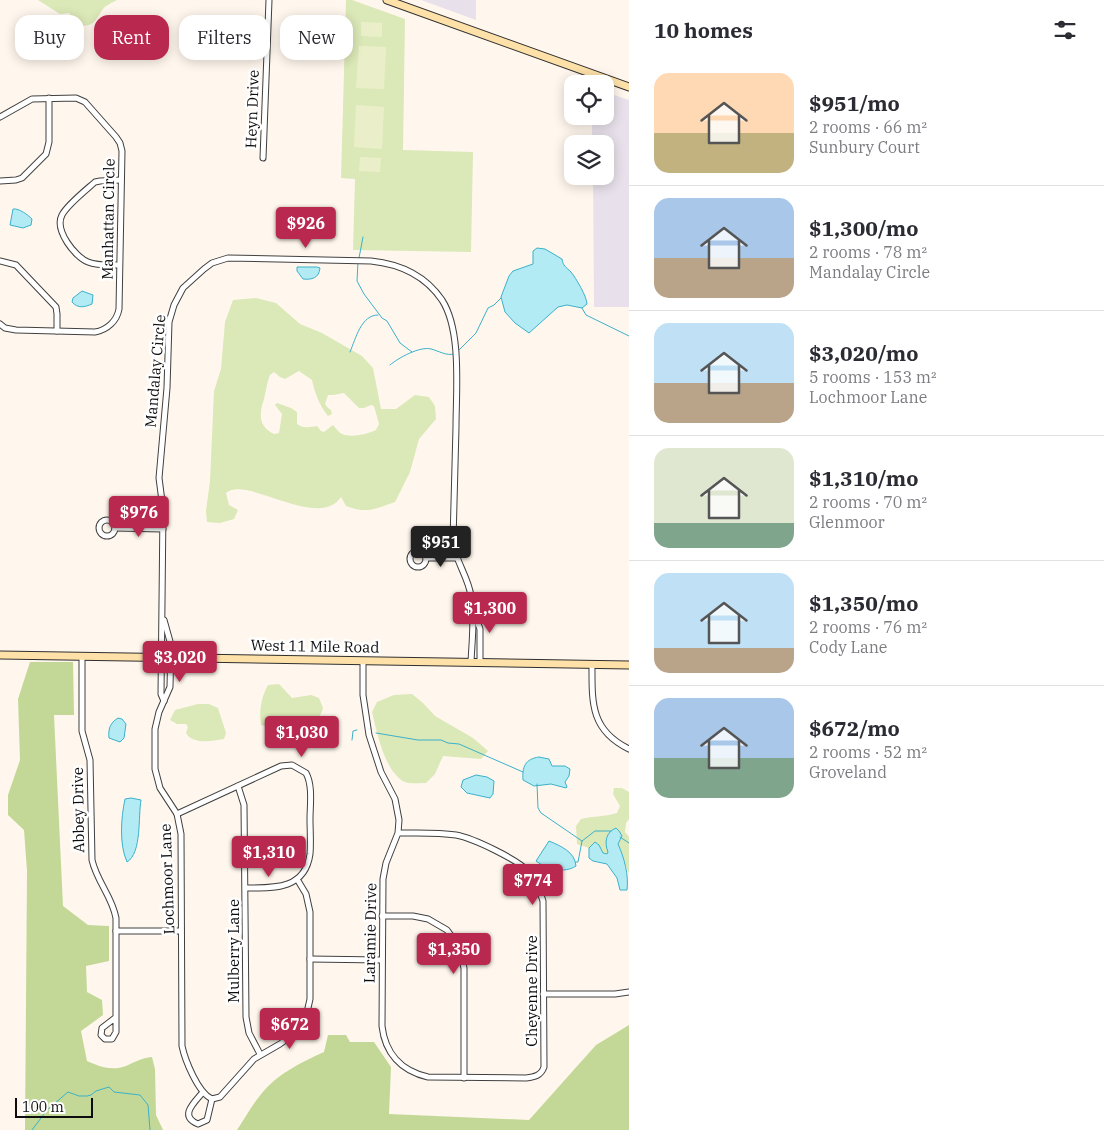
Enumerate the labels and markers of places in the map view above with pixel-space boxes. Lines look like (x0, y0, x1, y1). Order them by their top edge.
pin: $926 (276, 206, 336, 249)
pin: $976 (109, 496, 169, 538)
pin: $951 (411, 526, 471, 568)
pin: $1,300 (449, 592, 531, 634)
pin: $3,020 (139, 640, 221, 683)
pin: $1,030 (261, 716, 343, 758)
pin: $1,310 (228, 836, 310, 878)
pin: $774 (503, 864, 563, 906)
pin: $1,350 (413, 932, 495, 975)
pin: $672 (260, 1008, 320, 1050)

